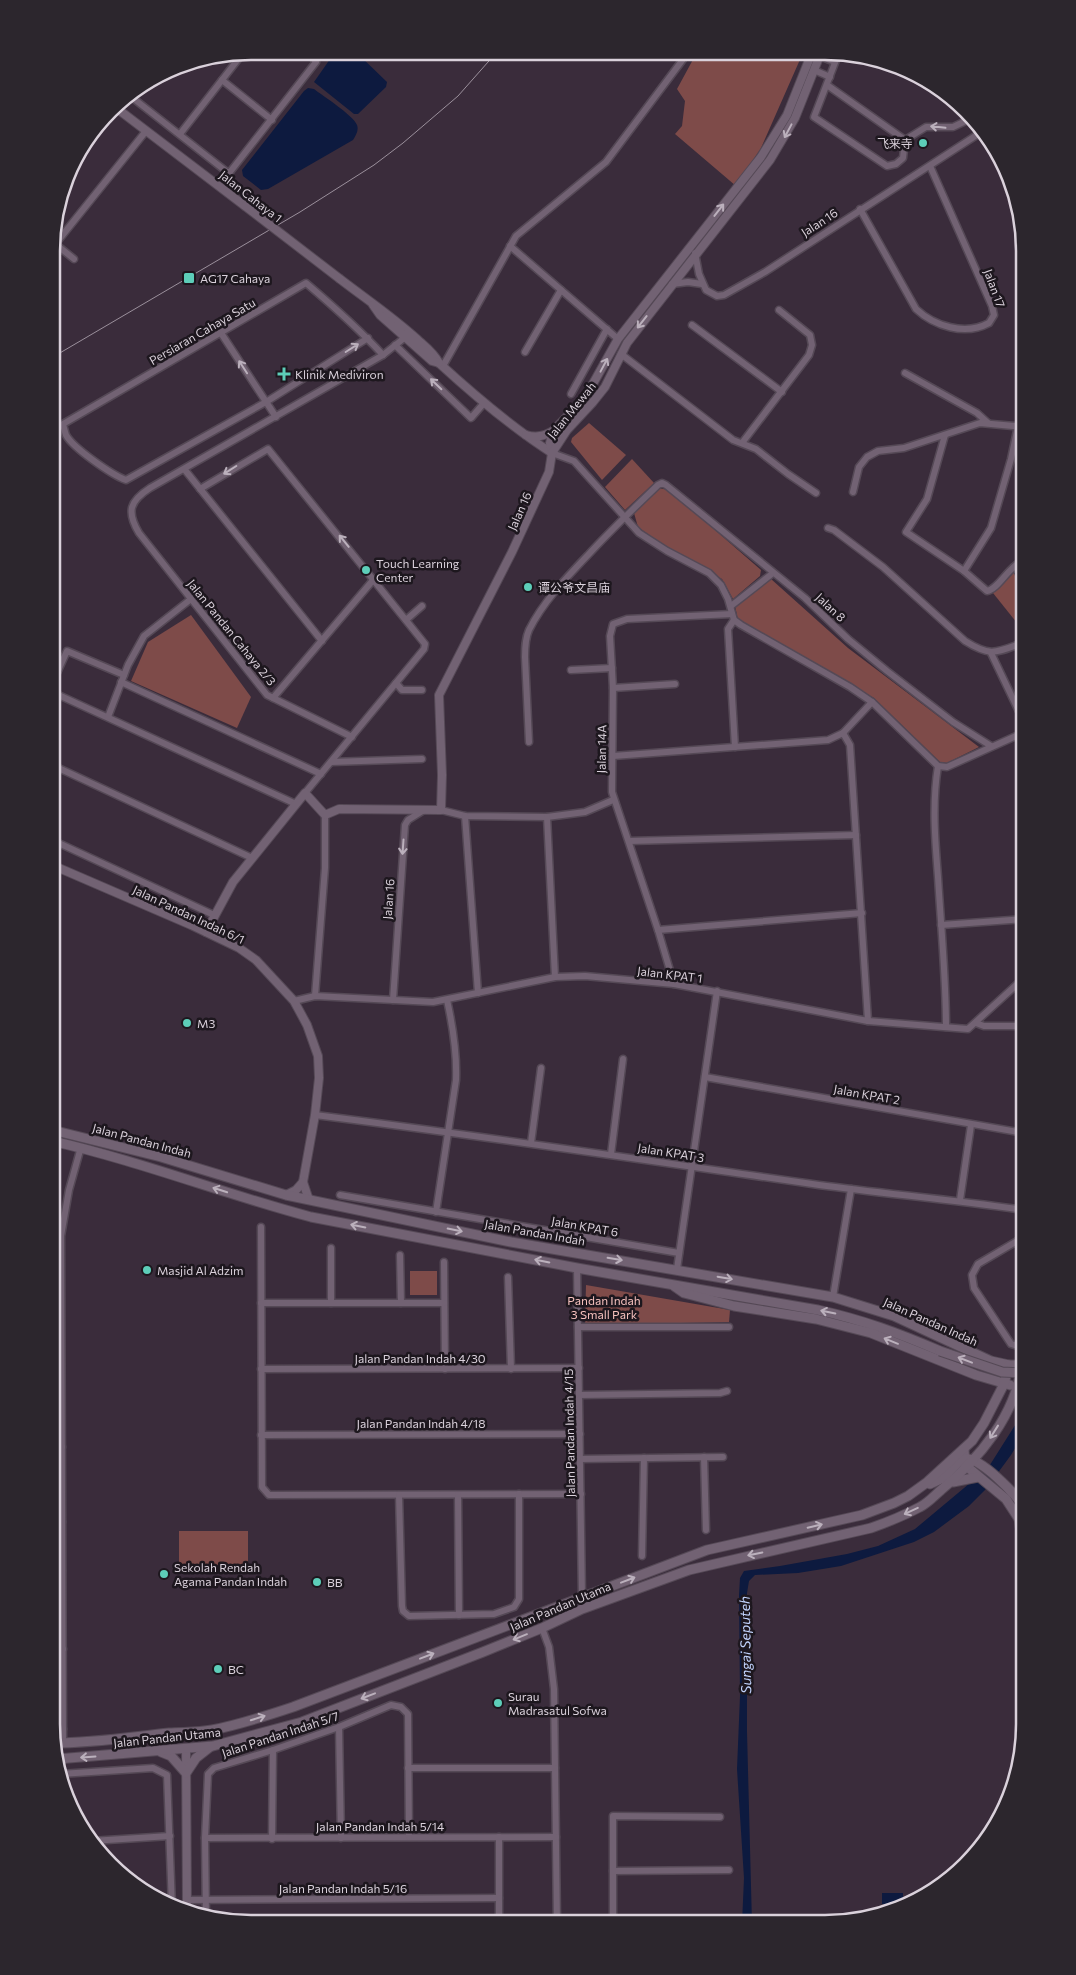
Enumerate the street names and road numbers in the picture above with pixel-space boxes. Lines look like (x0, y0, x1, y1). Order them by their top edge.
street label: Jalan Cahaya 1 (216, 167, 285, 226)
street label: Jalan 16 (798, 205, 840, 240)
street label: Jalan 17 (981, 267, 1008, 309)
street label: Persiaran Cahaya Satu (146, 295, 258, 367)
street label: Jalan Mewah (544, 379, 599, 442)
street label: Jalan 16 (504, 490, 535, 533)
street label: Jalan Pandan Cahaya 2/3 (184, 576, 279, 689)
street label: Jalan 8 (813, 590, 849, 625)
street label: Jalan 14A (594, 724, 609, 774)
street label: Jalan 16 (380, 878, 397, 920)
street label: Jalan Pandan Indah 6/1 (131, 882, 247, 947)
street label: Jalan KPAT 1 (636, 963, 703, 986)
street label: Jalan KPAT 2 (833, 1081, 902, 1108)
street label: Jalan Pandan Indah (91, 1120, 193, 1161)
street label: Jalan KPAT 3 (637, 1140, 705, 1165)
street label: Jalan KPAT 6 (550, 1213, 620, 1240)
street label: Jalan Pandan Indah (484, 1216, 586, 1249)
street label: Jalan Pandan Indah (881, 1294, 980, 1349)
street label: Jalan Pandan Indah 4/30 (354, 1351, 486, 1366)
street label: Jalan Pandan Indah 4/15 (561, 1369, 578, 1497)
street label: Jalan Pandan Indah 4/18 (357, 1416, 485, 1431)
street label: Jalan Pandan Utama (508, 1578, 613, 1634)
street label: Jalan Pandan Indah 5/7 (220, 1708, 341, 1761)
street label: Jalan Pandan Utama (113, 1724, 222, 1751)
street label: Jalan Pandan Indah 5/14 (316, 1819, 444, 1834)
street label: Jalan Pandan Indah 5/16 (279, 1881, 407, 1896)

